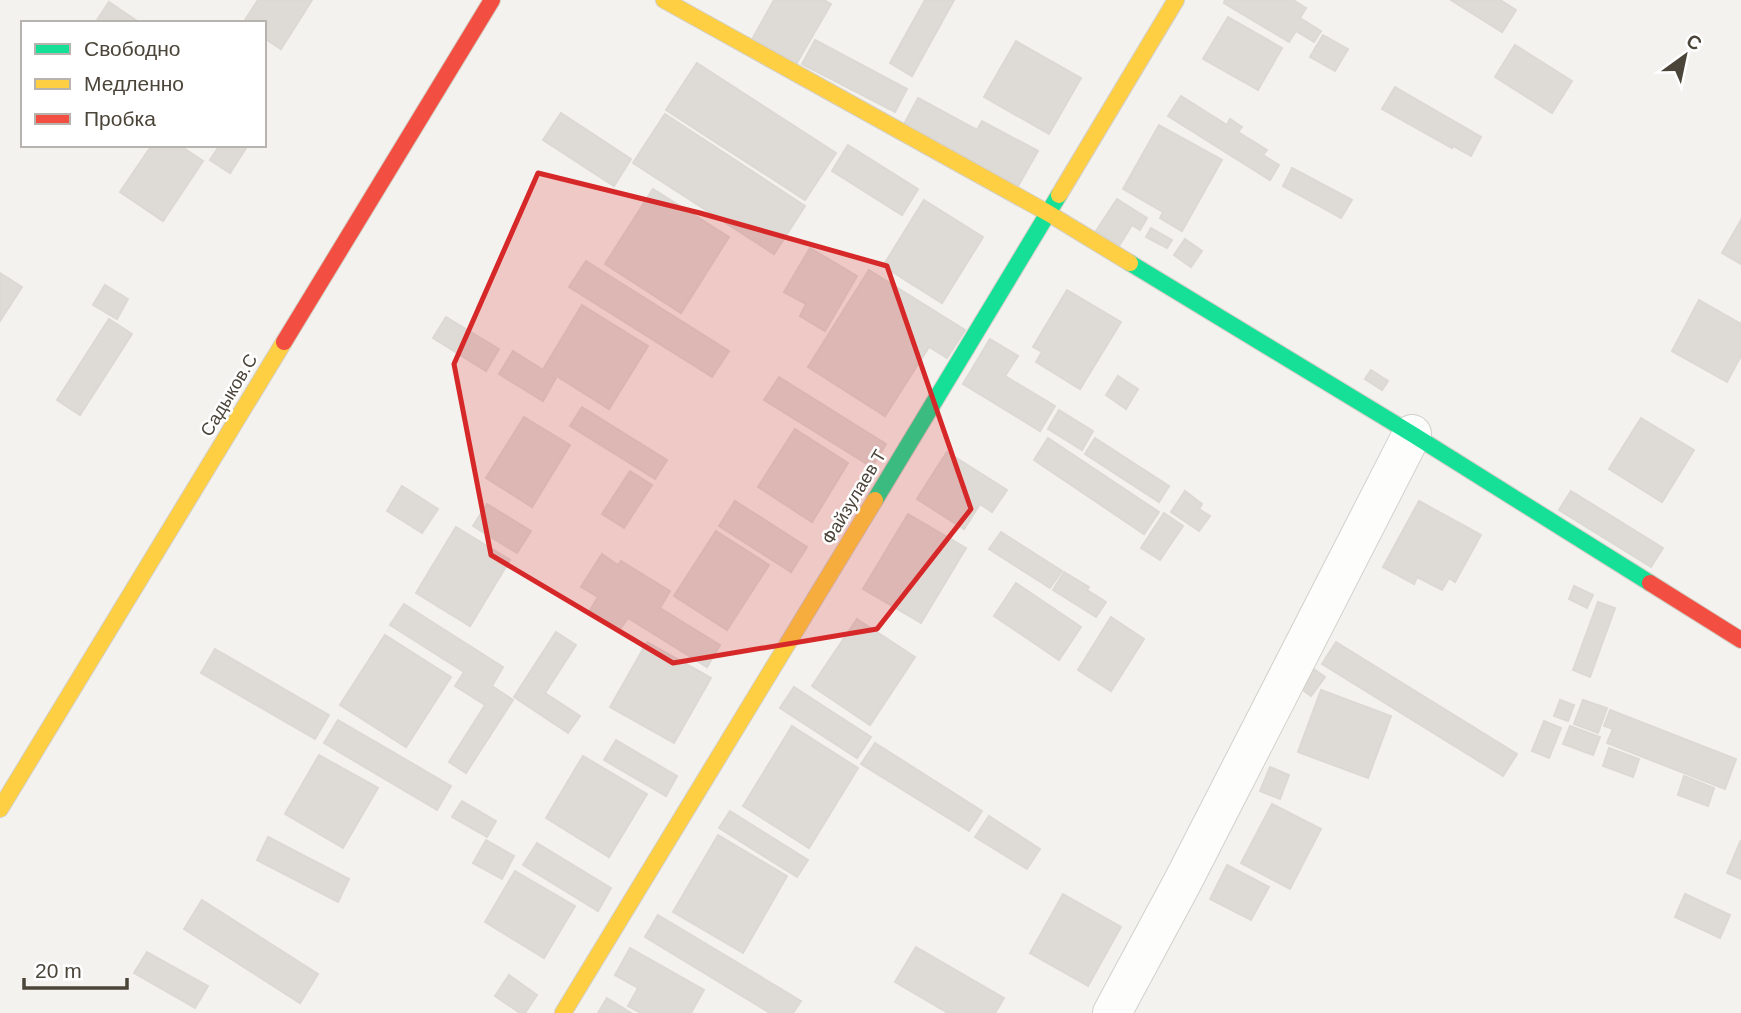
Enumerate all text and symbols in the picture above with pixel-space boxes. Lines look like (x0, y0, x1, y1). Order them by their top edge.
legend (21, 21, 266, 147)
north arrow (1650, 21, 1720, 91)
text: С (1683, 30, 1706, 55)
text: Свободно (84, 37, 181, 60)
text: Медленно (84, 72, 184, 95)
text: Пробка (84, 107, 156, 130)
street label: Садыков.С (197, 350, 261, 440)
street label: Файзулаев Т (818, 446, 890, 548)
scale bar (24, 946, 128, 990)
text: 20 m (35, 959, 82, 982)

